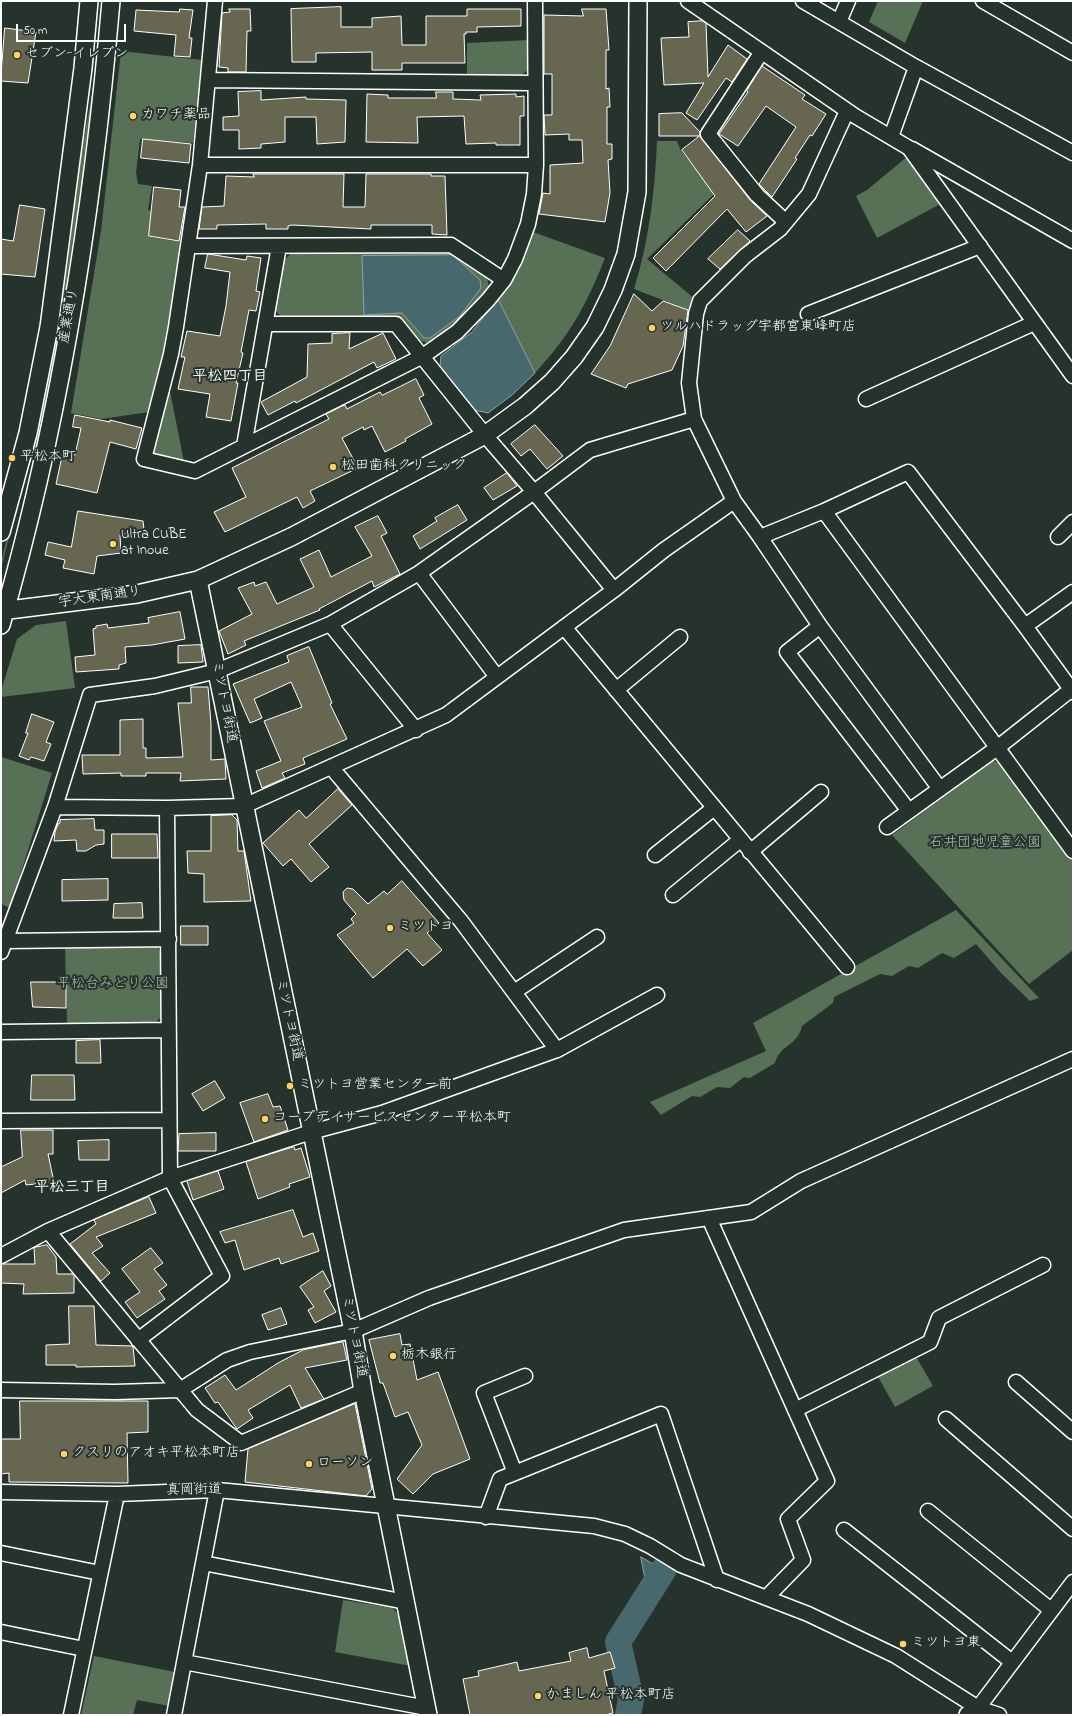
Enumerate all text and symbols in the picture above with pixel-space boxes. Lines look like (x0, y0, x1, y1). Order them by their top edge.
scale bar (18, 16, 128, 42)
text: 50 m (23, 22, 47, 40)
place label: セブン-イレブン (25, 47, 128, 63)
marker: セブン-イレブン (12, 50, 22, 60)
place label: カワチ薬品 (141, 108, 211, 124)
marker: カワチ薬品 (128, 111, 138, 121)
street label: 産業通り (57, 287, 83, 345)
place label: ツルハドラッグ宇都宮東峰町店 (660, 320, 856, 336)
marker: ツルハドラッグ宇都宮東峰町店 (647, 323, 657, 333)
district label: 平松四丁目 (193, 369, 267, 387)
place label: 平松本町 (20, 450, 76, 466)
marker: 平松本町 (7, 453, 17, 463)
place label: 松田歯科クリニック (341, 459, 467, 475)
marker: 松田歯科クリニック (328, 462, 338, 472)
place label: Ultra CUBE at Inoue (121, 528, 187, 560)
marker: Ultra CUBE at Inoue (108, 539, 118, 549)
street label: 宇大東南通り (57, 584, 143, 612)
street label: ミツトヨ街道 (207, 659, 239, 745)
park label: 石井団地児童公園 (929, 836, 1041, 852)
place label: ミツトヨ (398, 920, 454, 936)
marker: ミツトヨ (385, 923, 395, 933)
park label: 平松台みどり公園 (57, 977, 169, 993)
street label: ミツトヨ街道 (271, 977, 305, 1063)
place label: ミツトヨ営業センター前 (298, 1078, 452, 1094)
marker: ミツトヨ営業センター前 (285, 1081, 295, 1091)
place label: コープデイサービスセンター平松本町 (273, 1111, 511, 1127)
marker: コープデイサービスセンター平松本町 (260, 1114, 270, 1124)
district label: 平松三丁目 (35, 1180, 109, 1198)
street label: ミツトヨ街道 (337, 1294, 369, 1380)
place label: 栃木銀行 (401, 1348, 457, 1364)
marker: 栃木銀行 (388, 1351, 398, 1361)
place label: クスリのアオキ平松本町店 (72, 1446, 240, 1462)
marker: クスリのアオキ平松本町店 (59, 1449, 69, 1459)
place label: ローソン (317, 1456, 373, 1472)
marker: ローソン (304, 1459, 314, 1469)
street label: 真岡街道 (166, 1482, 222, 1500)
place label: ミツトヨ東 (911, 1636, 981, 1652)
marker: ミツトヨ東 (898, 1639, 908, 1649)
place label: かましん 平松本町店 (546, 1688, 675, 1704)
marker: かましん 平松本町店 (533, 1691, 543, 1701)

